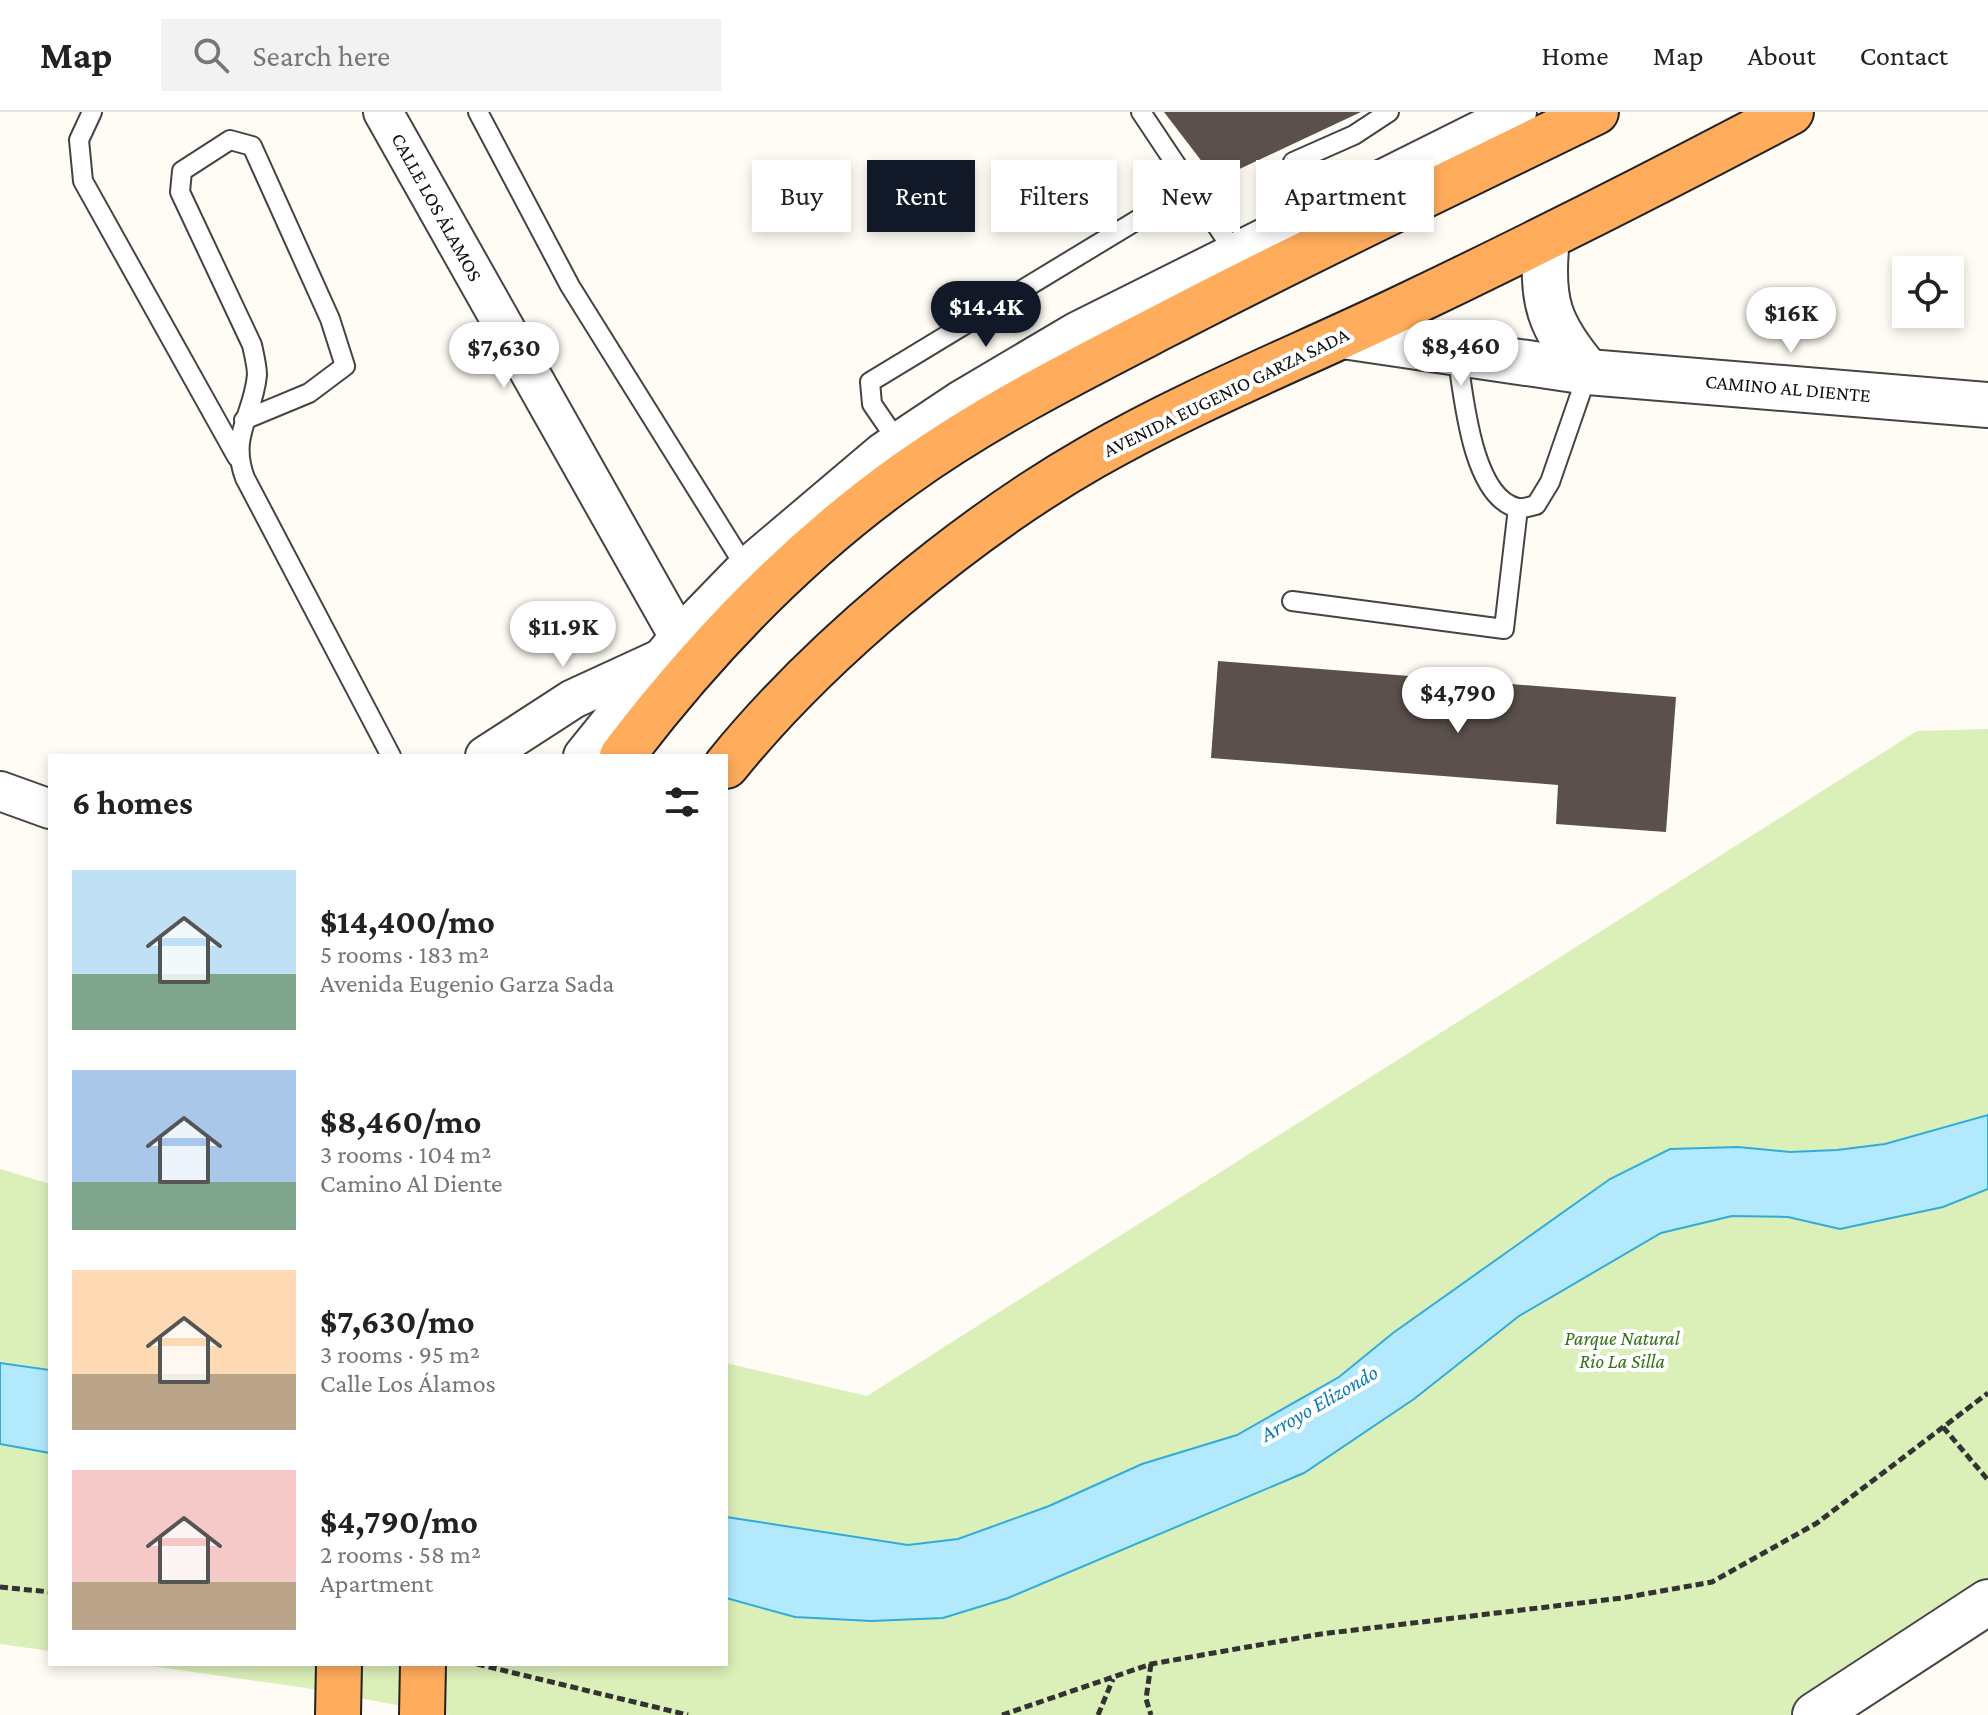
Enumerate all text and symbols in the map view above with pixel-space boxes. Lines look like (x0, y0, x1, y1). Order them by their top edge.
search box (161, 19, 721, 91)
icon: search (189, 33, 233, 77)
text: Map (40, 34, 113, 76)
text: Search here (253, 39, 390, 72)
text: Home (1542, 40, 1609, 71)
text: Map (1653, 40, 1704, 71)
text: About (1748, 40, 1816, 71)
text: Contact (1860, 40, 1948, 71)
street label: CALLE LOS ÁLAMOS (387, 129, 487, 285)
chip: Buy (752, 160, 851, 232)
chip: Rent (867, 160, 975, 232)
chip: Filters (991, 160, 1117, 232)
chip: New (1133, 160, 1240, 232)
chip: Apartment (1256, 160, 1434, 232)
map controls (1892, 256, 1964, 328)
button: locate (1892, 256, 1964, 328)
pin: $14.4K (921, 281, 1051, 349)
pin: $16K (1744, 287, 1838, 355)
text: $14.4K (949, 292, 1023, 321)
text: $16K (1764, 298, 1818, 327)
pin: $8,460 (1396, 320, 1526, 388)
pin: $7,630 (439, 322, 569, 390)
street label: AVENIDA EUGENIO GARZA SADA (1100, 323, 1353, 461)
text: $8,460 (1422, 331, 1500, 360)
text: $7,630 (467, 333, 541, 362)
street label: CAMINO AL DIENTE (1704, 370, 1872, 406)
pin: $11.9K (498, 601, 628, 669)
text: $11.9K (528, 612, 598, 641)
pin: $4,790 (1393, 667, 1523, 735)
text: $4,790 (1420, 678, 1496, 707)
icon: filters (660, 780, 704, 824)
text: 6 homes (72, 784, 193, 821)
icon: home (136, 902, 232, 998)
text: $14,400/mo (320, 903, 495, 940)
text: 5 rooms · 183 m² (320, 940, 489, 969)
text: Avenida Eugenio Garza Sada (320, 969, 614, 998)
icon: home (136, 1102, 232, 1198)
text: $8,460/mo (320, 1103, 481, 1140)
text: 3 rooms · 104 m² (320, 1140, 491, 1169)
text: Camino Al Diente (320, 1169, 503, 1198)
icon: home (136, 1302, 232, 1398)
text: $7,630/mo (320, 1303, 475, 1340)
park label: Parque Natural Rio La Silla (1564, 1327, 1681, 1372)
text: 3 rooms · 95 m² (320, 1340, 480, 1369)
water label: Arroyo Elizondo (1255, 1359, 1382, 1447)
text: Calle Los Álamos (320, 1369, 496, 1398)
icon: home (136, 1502, 232, 1598)
text: $4,790/mo (320, 1503, 478, 1540)
text: 2 rooms · 58 m² (320, 1540, 481, 1569)
text: Apartment (320, 1569, 433, 1598)

